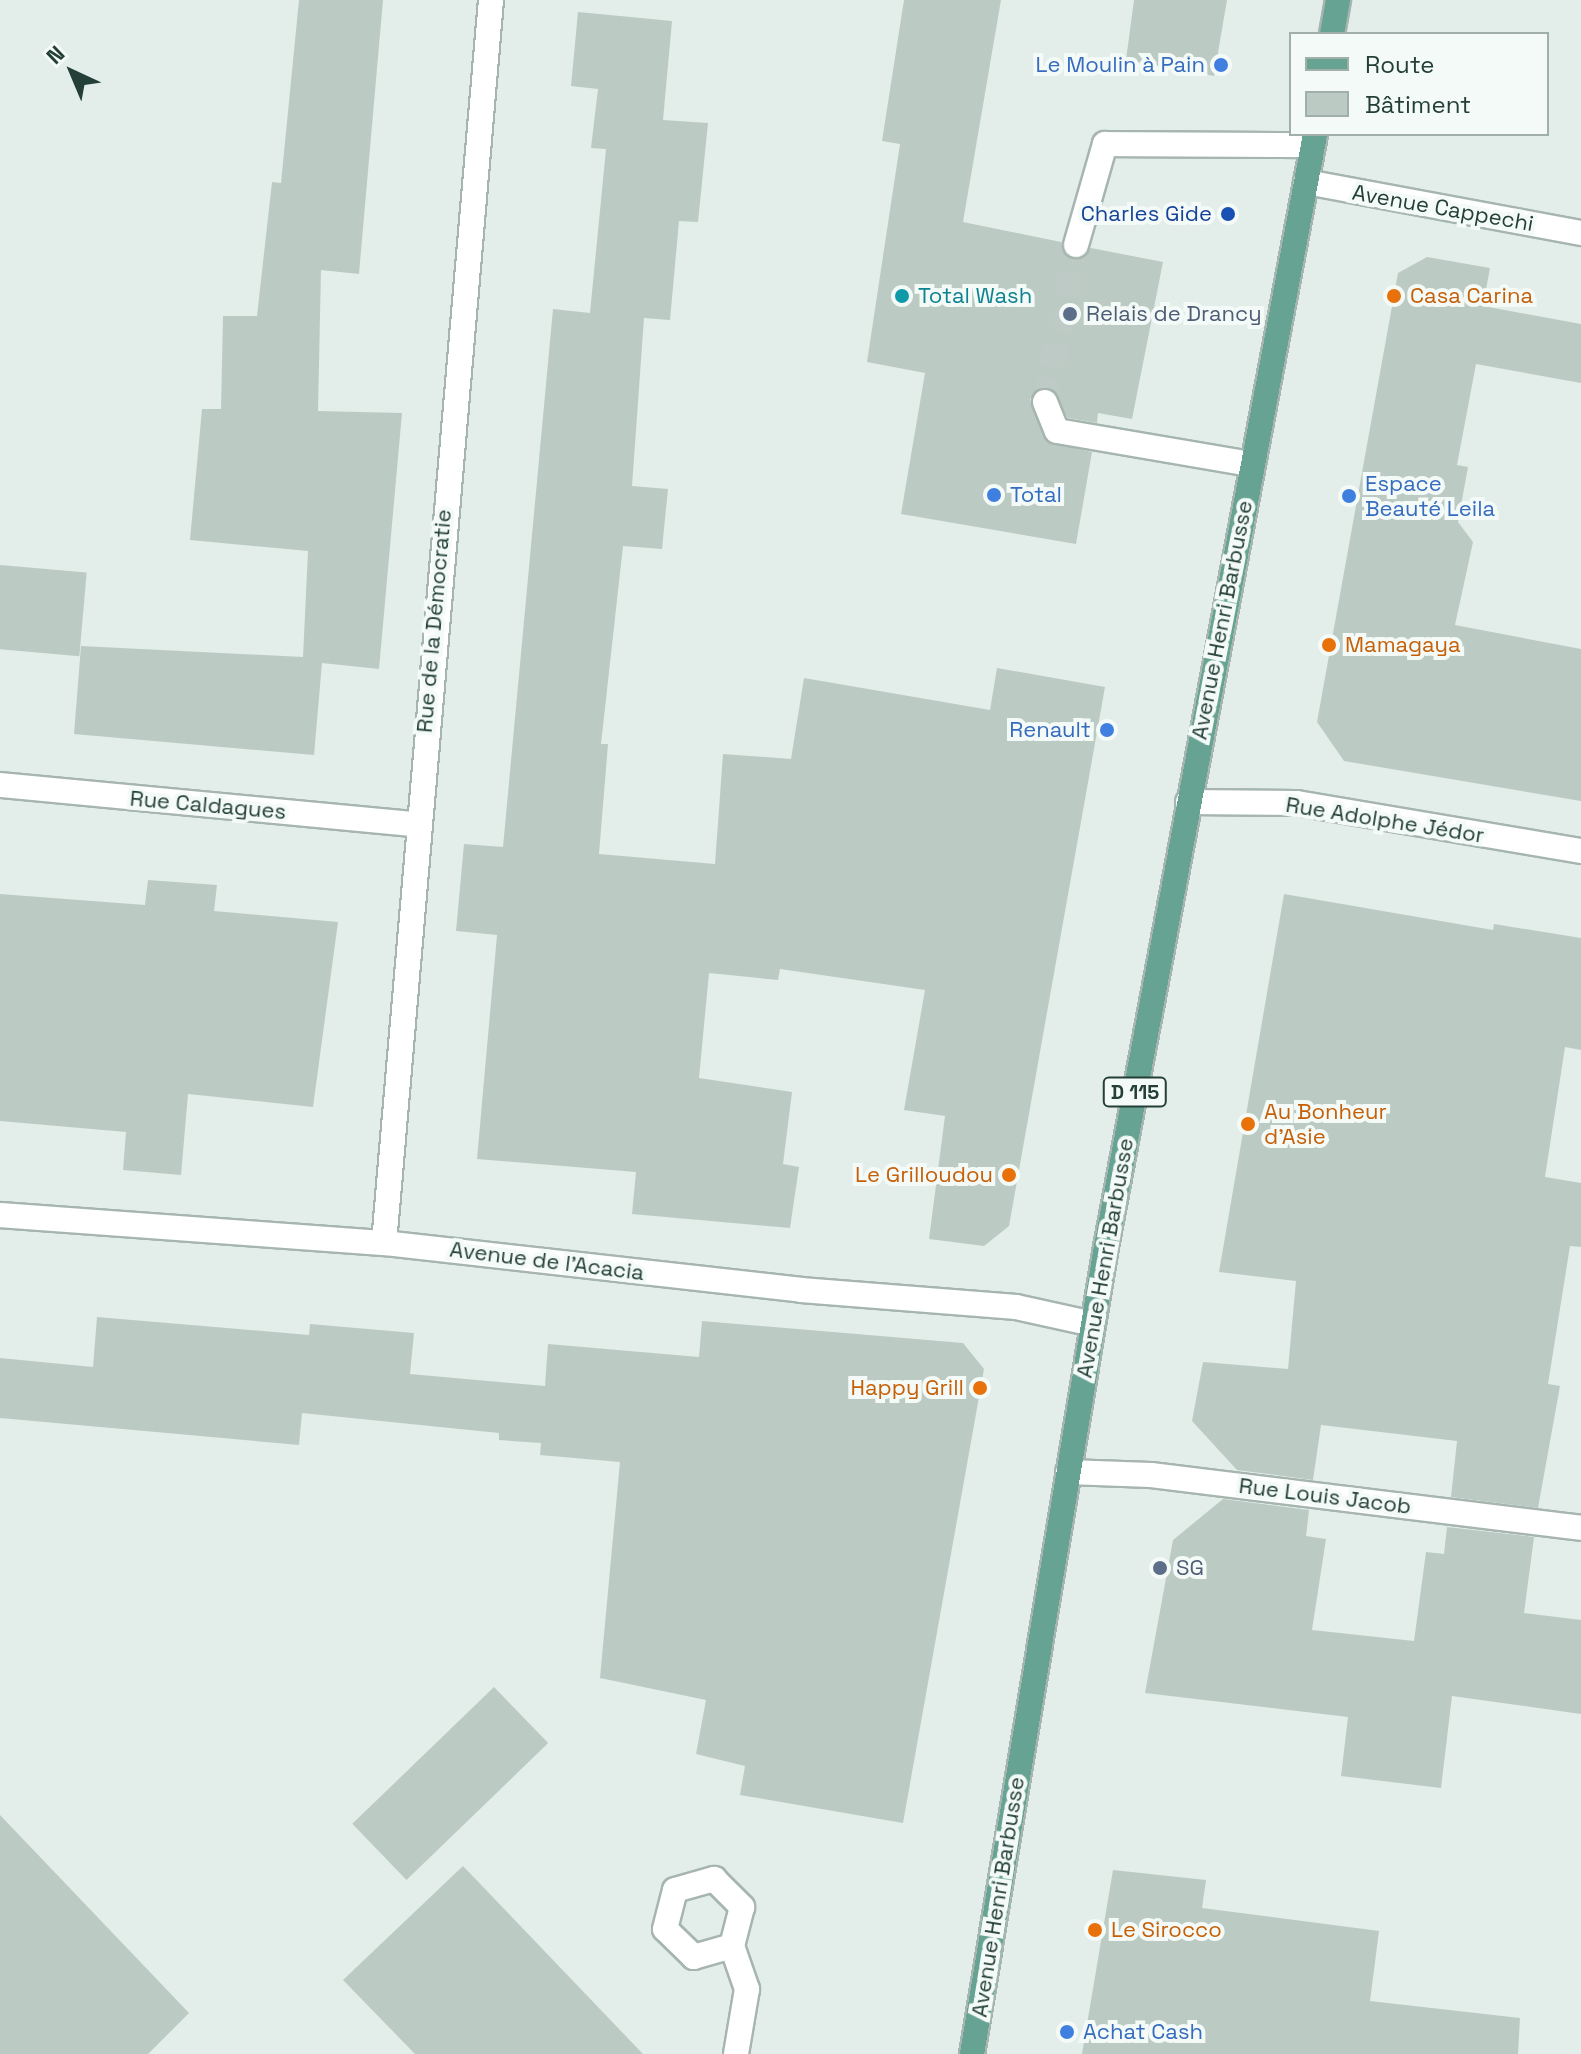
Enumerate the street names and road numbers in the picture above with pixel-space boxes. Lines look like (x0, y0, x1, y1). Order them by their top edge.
street label: Avenue Cappechi (1350, 179, 1536, 237)
street label: Avenue Henri Barbusse (1186, 498, 1258, 742)
street label: Rue de la Démocratie (411, 508, 457, 734)
street label: Rue Caldagues (129, 785, 287, 825)
street label: Rue Adolphe Jédor (1284, 791, 1486, 849)
road number: D 115 (1101, 1076, 1169, 1108)
street label: Avenue Henri Barbusse (1071, 1136, 1139, 1380)
street label: Avenue de l'Acacia (448, 1236, 646, 1286)
street label: Rue Louis Jacob (1237, 1472, 1413, 1520)
street label: Avenue Henri Barbusse (966, 1775, 1030, 2019)

